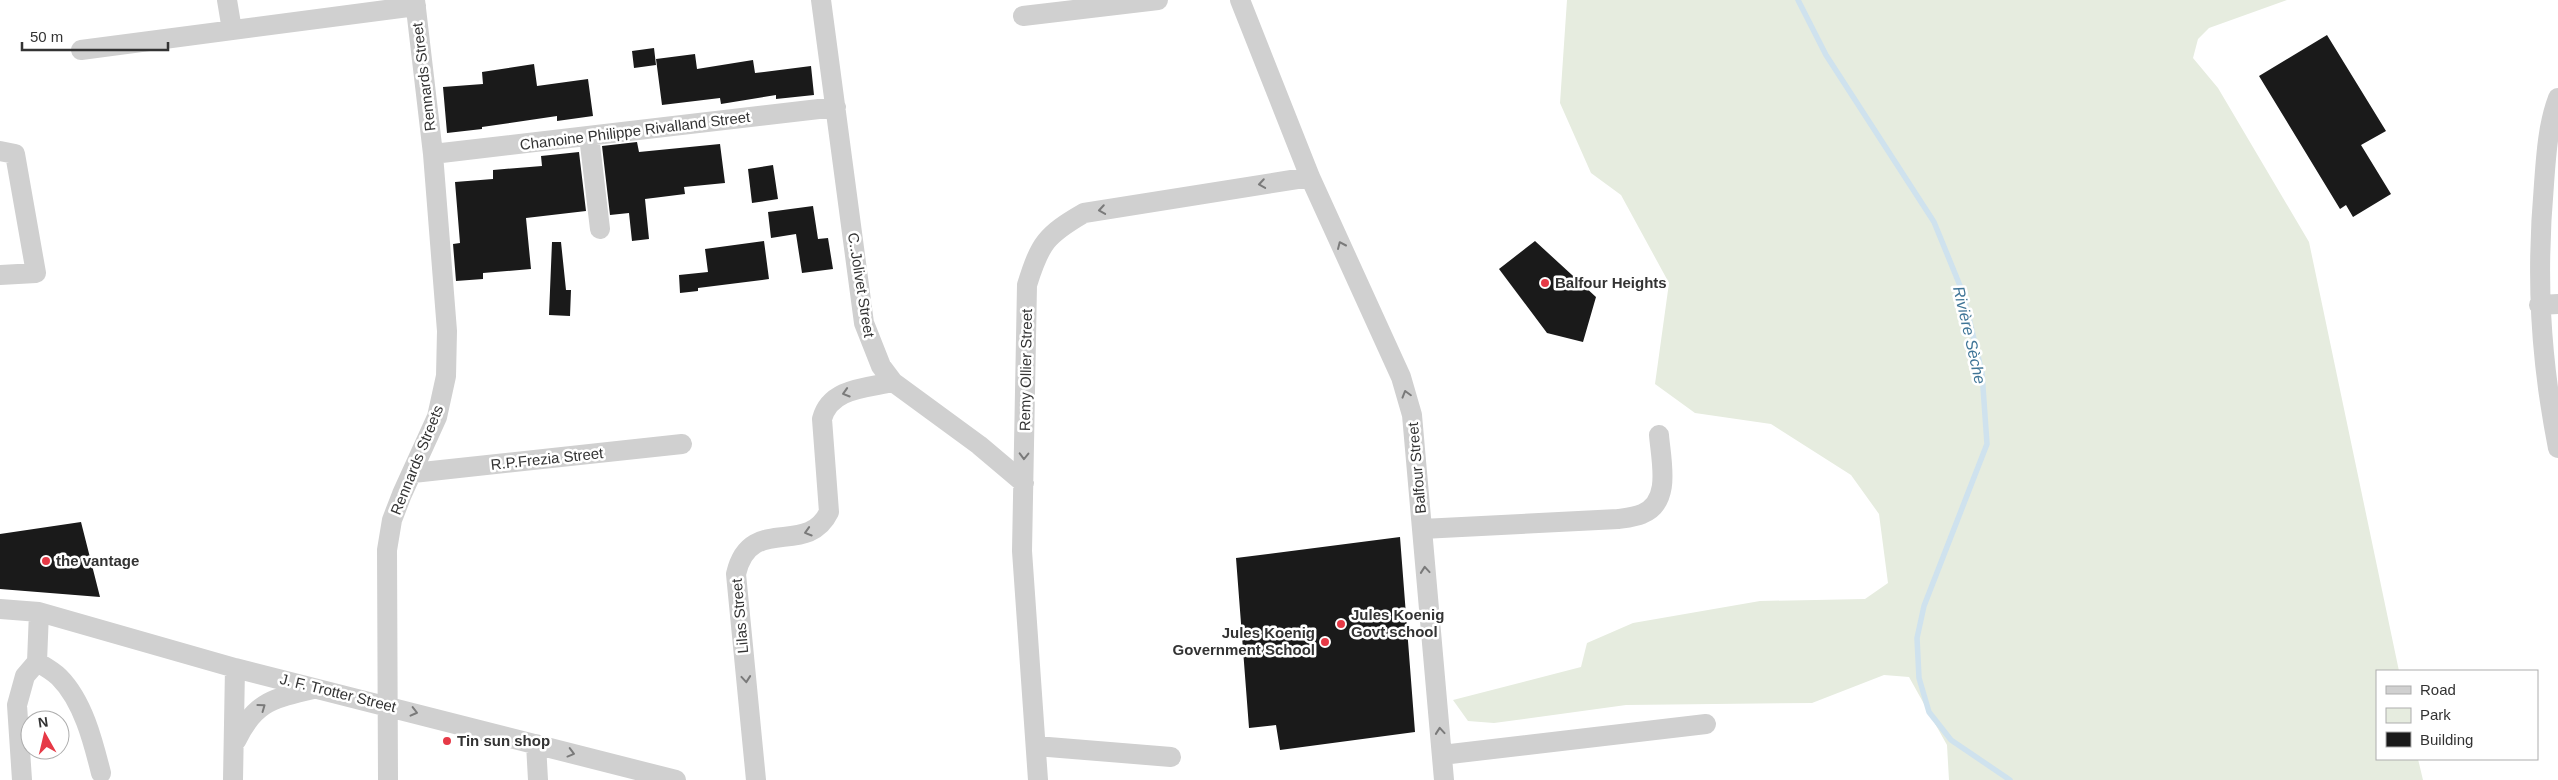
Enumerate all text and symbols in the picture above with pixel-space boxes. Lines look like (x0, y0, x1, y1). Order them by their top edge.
scale bar (22, 20, 169, 52)
street label: Rennards Street (408, 21, 439, 132)
text: 50 m (30, 28, 63, 45)
street label: Chanoine Philippe Rivalland Street (519, 108, 752, 153)
one-way arrow (1258, 179, 1267, 189)
one-way arrow (1098, 205, 1106, 215)
street label: C..Jolivet Street (845, 231, 878, 339)
one-way arrow (1337, 241, 1348, 250)
place label: Balfour Heights (1555, 274, 1667, 291)
marker: Balfour Heights (1539, 277, 1551, 289)
water label: Rivière Sèche (1950, 285, 1989, 386)
street label: Remy Ollier Street (1016, 308, 1035, 431)
one-way arrow (842, 388, 851, 398)
one-way arrow (1401, 390, 1411, 399)
street label: Rennards Streets (387, 403, 446, 517)
street label: Balfour Street (1404, 421, 1429, 514)
street label: R.P.Frezia Street (490, 444, 605, 473)
one-way arrow (1019, 452, 1029, 460)
one-way arrow (804, 527, 813, 537)
place label: the vantage (56, 552, 139, 569)
marker: the vantage (40, 555, 52, 567)
one-way arrow (1420, 565, 1431, 573)
street label: Lilas Street (728, 577, 751, 654)
place label: Jules Koenig Govt school (1351, 606, 1444, 640)
marker: Jules Koenig Govt school (1335, 618, 1347, 630)
place label: Jules Koenig Government School (1172, 624, 1315, 658)
marker: Jules Koenig Government School (1319, 636, 1331, 648)
street label: J. F. Trotter Street (278, 670, 399, 715)
legend (2376, 670, 2538, 760)
one-way arrow (740, 675, 751, 683)
text: Road (2420, 681, 2456, 698)
one-way arrow (256, 704, 266, 713)
one-way arrow (409, 706, 418, 717)
text: Park (2420, 706, 2451, 723)
north arrow (20, 710, 70, 760)
text: N (37, 713, 49, 731)
one-way arrow (1435, 727, 1446, 735)
text: Building (2420, 731, 2473, 748)
place label: Tin sun shop (457, 732, 550, 749)
marker: Tin sun shop (441, 735, 453, 747)
one-way arrow (566, 747, 574, 757)

